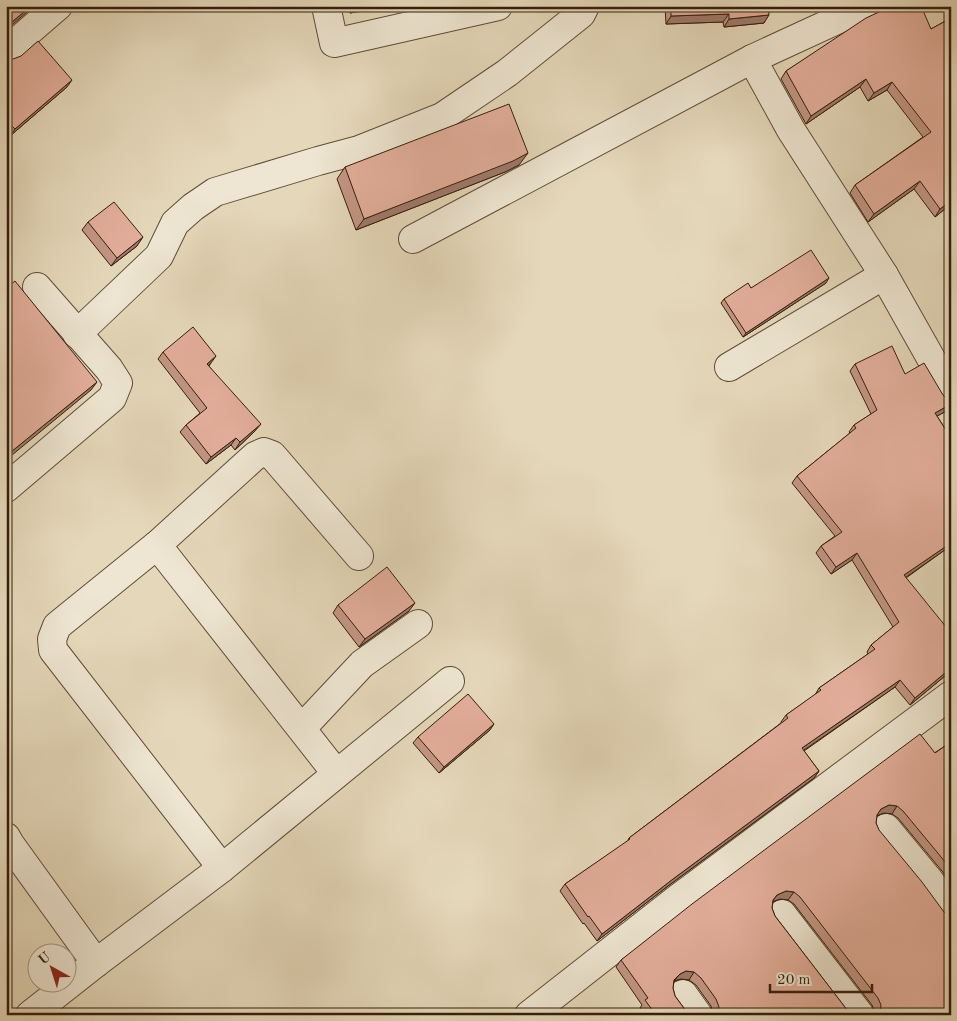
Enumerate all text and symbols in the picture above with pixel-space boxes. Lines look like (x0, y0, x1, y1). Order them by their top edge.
north arrow (28, 944, 78, 994)
text: U (36, 950, 53, 968)
scale bar (770, 961, 872, 993)
text: 20 m (777, 973, 811, 988)

